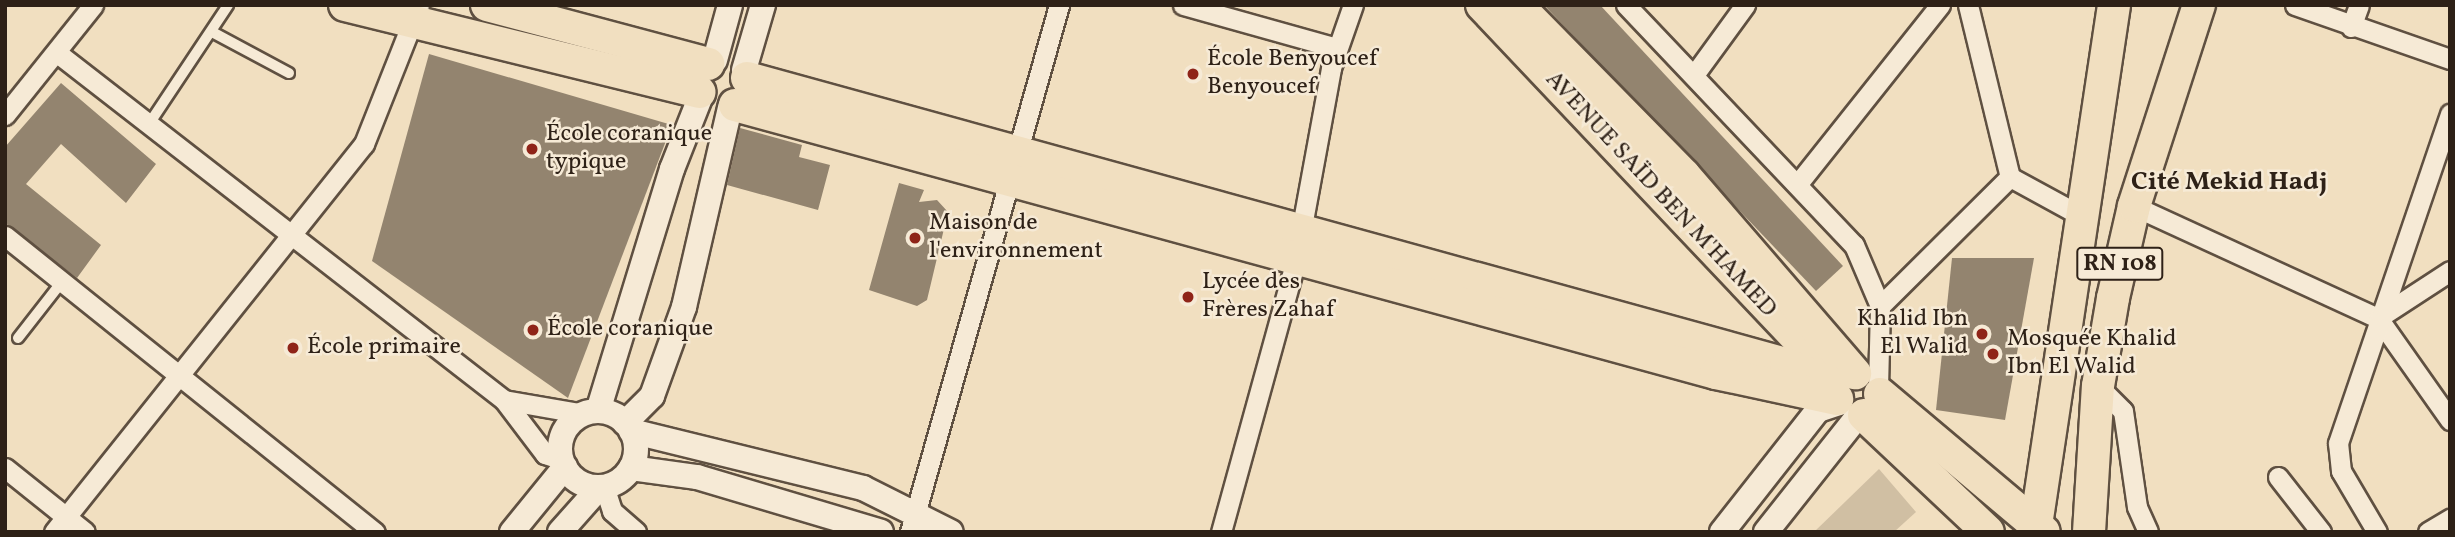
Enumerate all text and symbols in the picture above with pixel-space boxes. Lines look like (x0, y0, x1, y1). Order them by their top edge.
place label: École Benyoucef Benyoucef (1207, 46, 1377, 102)
marker: École Benyoucef Benyoucef (1185, 66, 1201, 82)
street label: AVENUE SAÏD BEN M'HAMED (1538, 66, 1782, 324)
place label: École coranique typique (546, 121, 712, 177)
marker: École coranique typique (524, 141, 540, 157)
district label: Cité Mekid Hadj (2131, 167, 2327, 199)
place label: Maison de l'environnement (929, 210, 1103, 266)
marker: Maison de l'environnement (907, 230, 923, 246)
road number: RN 108 (2076, 244, 2164, 284)
place label: Lycée des Frères Zahaf (1202, 269, 1334, 325)
marker: Lycée des Frères Zahaf (1180, 289, 1196, 305)
place label: Khalid Ibn El Walid (1857, 306, 1968, 362)
place label: École coranique (547, 316, 713, 344)
marker: École coranique (525, 322, 541, 338)
marker: Khalid Ibn El Walid (1974, 326, 1990, 342)
place label: Mosquée Khalid Ibn El Walid (2007, 326, 2177, 382)
place label: École primaire (307, 334, 461, 362)
marker: École primaire (285, 340, 301, 356)
marker: Mosquée Khalid Ibn El Walid (1985, 346, 2001, 362)

